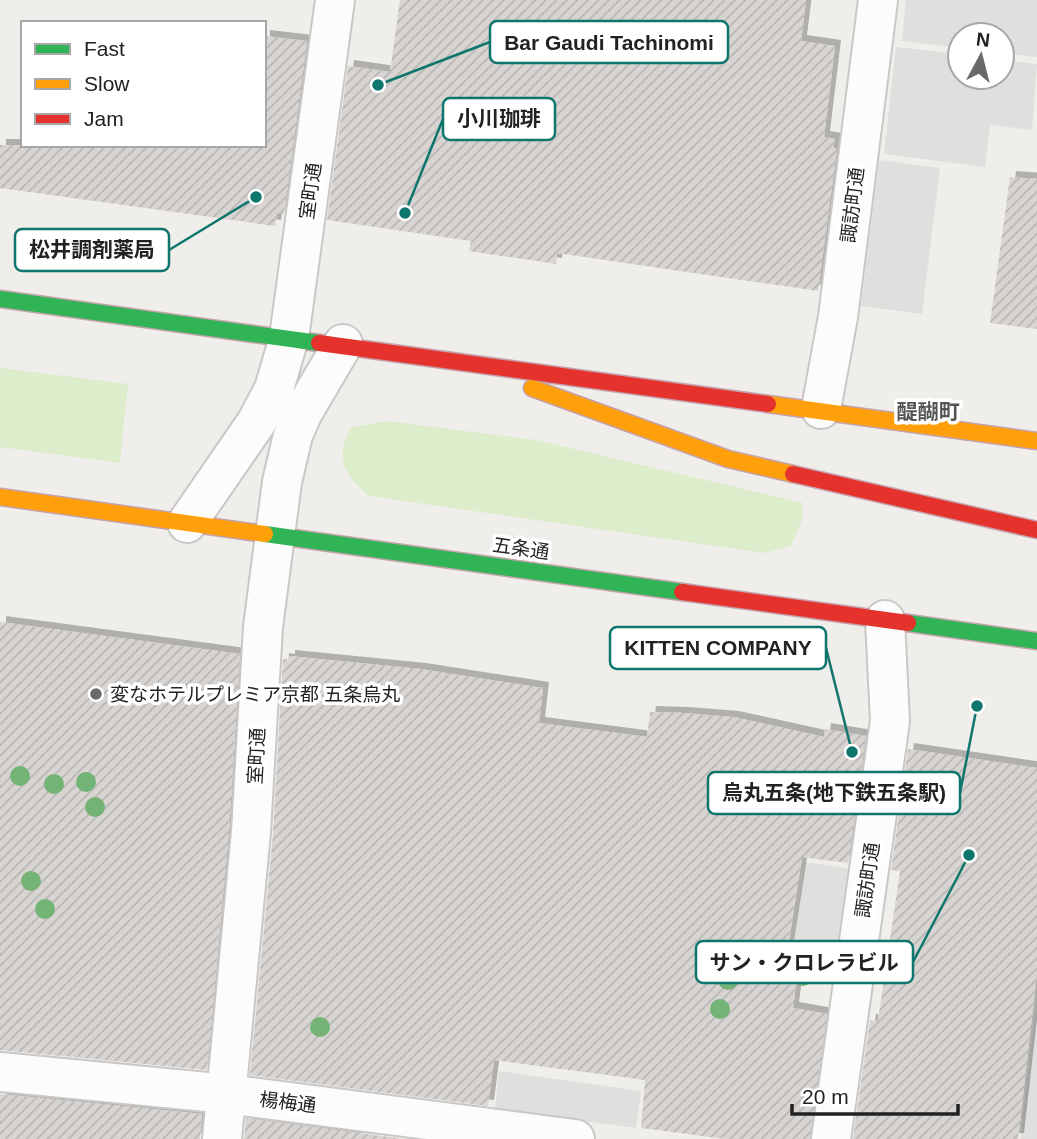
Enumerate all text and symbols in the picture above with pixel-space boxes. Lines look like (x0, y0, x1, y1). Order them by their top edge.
legend (21, 21, 266, 147)
callout: Bar Gaudi Tachinomi (490, 21, 728, 63)
north arrow (946, 21, 1016, 91)
text: N (975, 28, 991, 51)
text: Bar Gaudi Tachinomi (504, 31, 714, 54)
text: Fast (84, 37, 125, 60)
text: Slow (84, 72, 130, 95)
callout: 小川珈琲 (443, 98, 555, 140)
text: Jam (84, 107, 124, 130)
text: 小川珈琲 (457, 107, 541, 130)
street label: 室町通 (296, 161, 325, 221)
street label: 諏訪町通 (837, 166, 868, 244)
callout: 松井調剤薬局 (15, 229, 169, 271)
text: 松井調剤薬局 (29, 238, 155, 261)
district label: 醍醐町 (897, 400, 960, 423)
street label: 五条通 (491, 534, 551, 563)
callout: KITTEN COMPANY (610, 627, 826, 669)
text: KITTEN COMPANY (624, 636, 812, 659)
place label: 変なホテルプレミア京都 五条烏丸 (110, 684, 400, 705)
marker: 変なホテルプレミア京都 五条烏丸 (88, 686, 104, 702)
street label: 室町通 (245, 727, 268, 785)
callout: 烏丸五条(地下鉄五条駅) (708, 772, 960, 814)
text: 烏丸五条(地下鉄五条駅) (722, 781, 946, 804)
street label: 諏訪町通 (852, 841, 883, 919)
callout: サン・クロレラビル (696, 941, 913, 983)
text: サン・クロレラビル (710, 951, 899, 974)
scale bar (792, 1072, 958, 1116)
text: 20 m (802, 1085, 849, 1108)
street label: 楊梅通 (258, 1089, 318, 1116)

